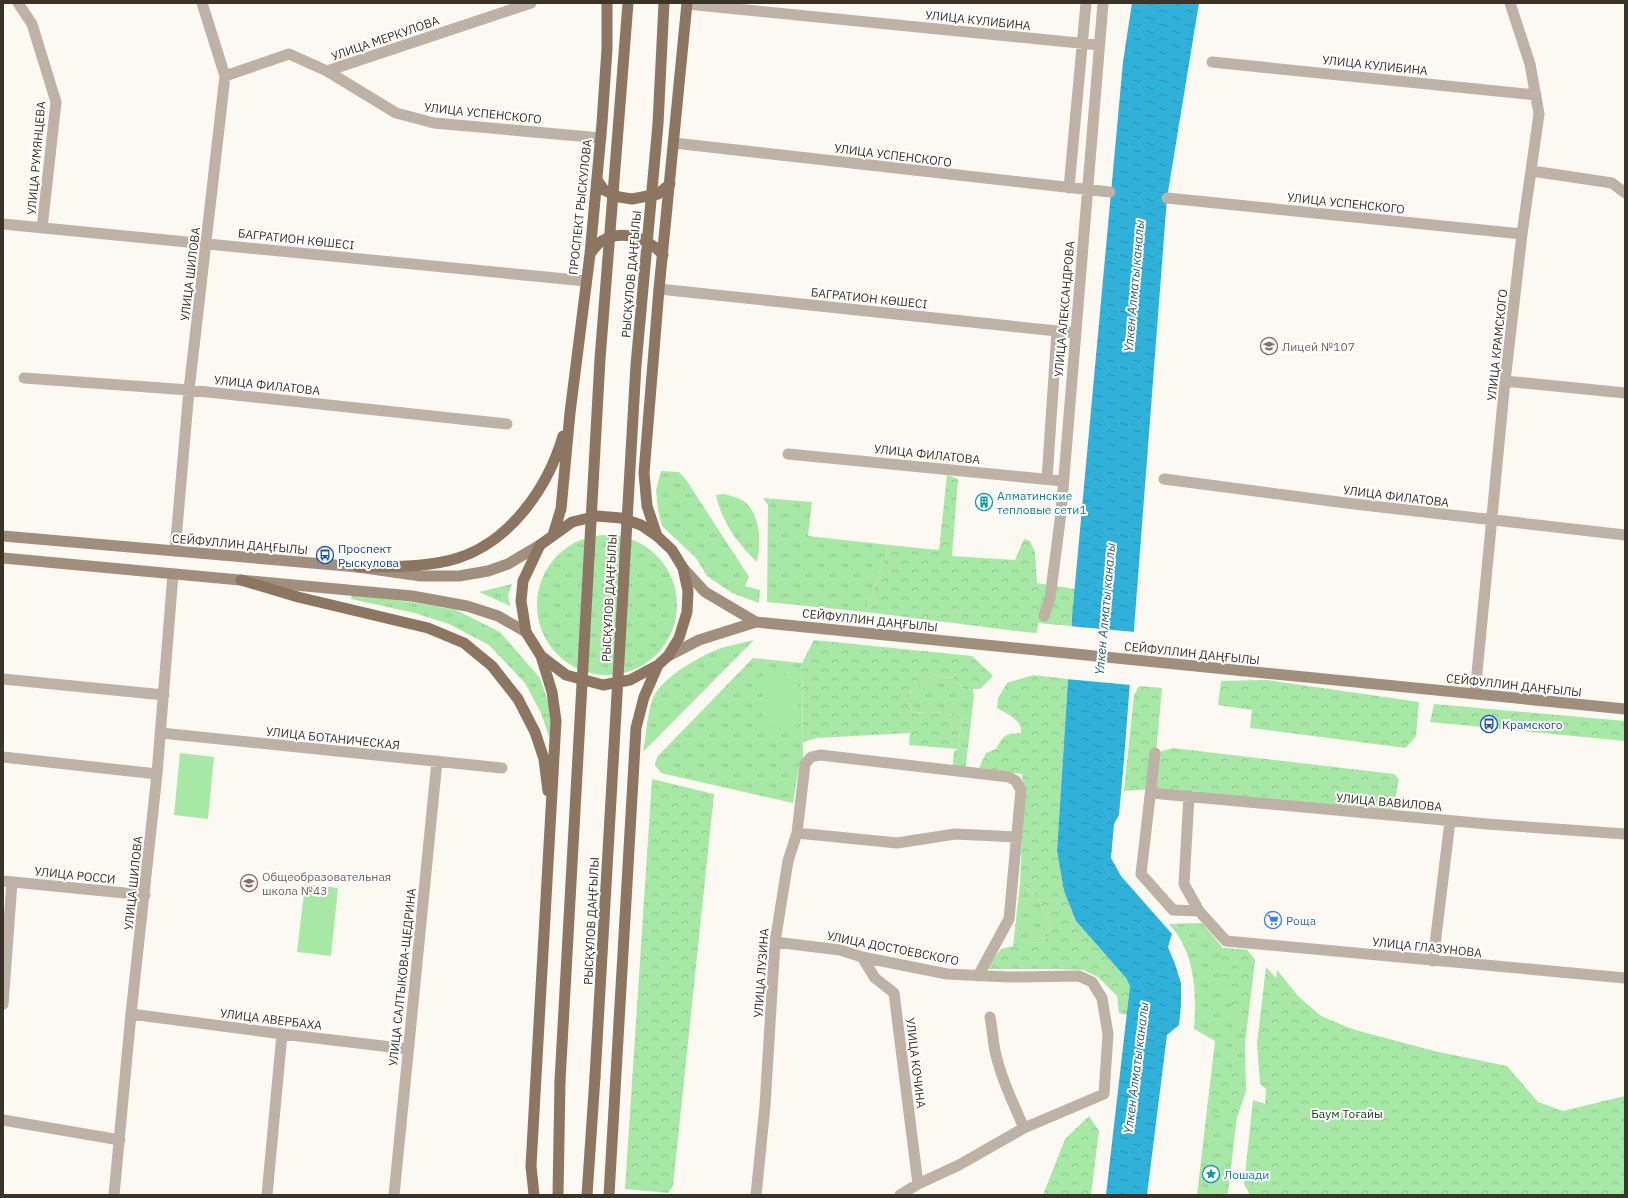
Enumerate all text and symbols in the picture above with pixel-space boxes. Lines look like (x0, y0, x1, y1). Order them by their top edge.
street label: УЛИЦА КУЛИБИНА (925, 7, 1032, 33)
street label: УЛИЦА МЕРКУЛОВА (329, 12, 441, 64)
street label: УЛИЦА КУЛИБИНА (1322, 52, 1429, 78)
street label: УЛИЦА УСПЕНСКОГО (423, 99, 543, 127)
street label: УЛИЦА РУМЯНЦЕВА (24, 100, 48, 215)
street label: ПРОСПЕКТ РЫСКУЛОВА (565, 138, 595, 276)
street label: УЛИЦА УСПЕНСКОГО (833, 140, 953, 170)
street label: УЛИЦА УСПЕНСКОГО (1286, 189, 1406, 217)
street label: РЫСҚҰЛОВ ДАҢҒЫЛЫ (618, 210, 644, 338)
water label: Үлкен Алматы каналы (1120, 219, 1148, 353)
street label: БАГРАТИОН КӨШЕСІ (237, 225, 355, 253)
street label: УЛИЦА ШИЛОВА (177, 226, 203, 322)
street label: УЛИЦА АЛЕКСАНДРОВА (1051, 240, 1077, 378)
street label: БАГРАТИОН КӨШЕСІ (810, 284, 928, 312)
street label: УЛИЦА КРАМСКОГО (1484, 288, 1510, 402)
school or university icon: Лицей №107 (1259, 336, 1279, 356)
place label: Лицей №107 (1282, 339, 1355, 354)
street label: УЛИЦА ФИЛАТОВА (213, 372, 321, 398)
street label: УЛИЦА ФИЛАТОВА (873, 441, 981, 467)
street label: УЛИЦА ФИЛАТОВА (1342, 482, 1450, 510)
place label: Алматинские тепловые сети1 (997, 488, 1087, 517)
building icon: Алматинские тепловые сети1 (974, 492, 994, 512)
street label: СЕЙФУЛЛИН ДАҢҒЫЛЫ (171, 531, 309, 557)
street label: РЫСҚҰЛОВ ДАҢҒЫЛЫ (598, 534, 620, 662)
place label: Проспект Рыскулова (338, 541, 400, 570)
water label: Үлкен Алматы каналы (1091, 542, 1119, 676)
bus stop icon: Проспект Рыскулова (315, 545, 335, 565)
street label: СЕЙФУЛЛИН ДАҢҒЫЛЫ (801, 605, 939, 635)
street label: СЕЙФУЛЛИН ДАҢҒЫЛЫ (1123, 638, 1261, 668)
street label: СЕЙФУЛЛИН ДАҢҒЫЛЫ (1445, 670, 1583, 700)
bus stop icon: Крамского (1479, 714, 1499, 734)
place label: Крамского (1502, 717, 1563, 732)
street label: УЛИЦА БОТАНИЧЕСКАЯ (265, 724, 401, 752)
street label: УЛИЦА ВАВИЛОВА (1335, 790, 1443, 814)
street label: УЛИЦА ШИЛОВА (121, 835, 145, 931)
street label: РЫСҚҰЛОВ ДАҢҒЫЛЫ (580, 857, 602, 985)
street label: УЛИЦА РОССИ (34, 863, 116, 887)
place label: Общеобразовательная школа №43 (262, 869, 391, 898)
school or university icon: Общеобразовательная школа №43 (239, 873, 259, 893)
street label: УЛИЦА САЛТЫКОВА-ЩЕДРИНА (385, 887, 419, 1067)
supermarket icon: Роща (1263, 910, 1283, 930)
place label: Роща (1286, 913, 1317, 928)
street label: УЛИЦА ЛУЗИНА (750, 928, 772, 1018)
street label: УЛИЦА ДОСТОЕВСКОГО (826, 928, 960, 968)
street label: УЛИЦА ГЛАЗУНОВА (1371, 934, 1483, 960)
water label: Үлкен Алматы каналы (1119, 1001, 1153, 1135)
street label: УЛИЦА АВЕРБАХА (219, 1005, 323, 1033)
street label: УЛИЦА КОЧИНА (903, 1017, 929, 1109)
park label: Баум Тоғайы (1311, 1106, 1383, 1121)
place icon: Лошади (1201, 1164, 1221, 1184)
place label: Лошади (1224, 1167, 1269, 1182)

